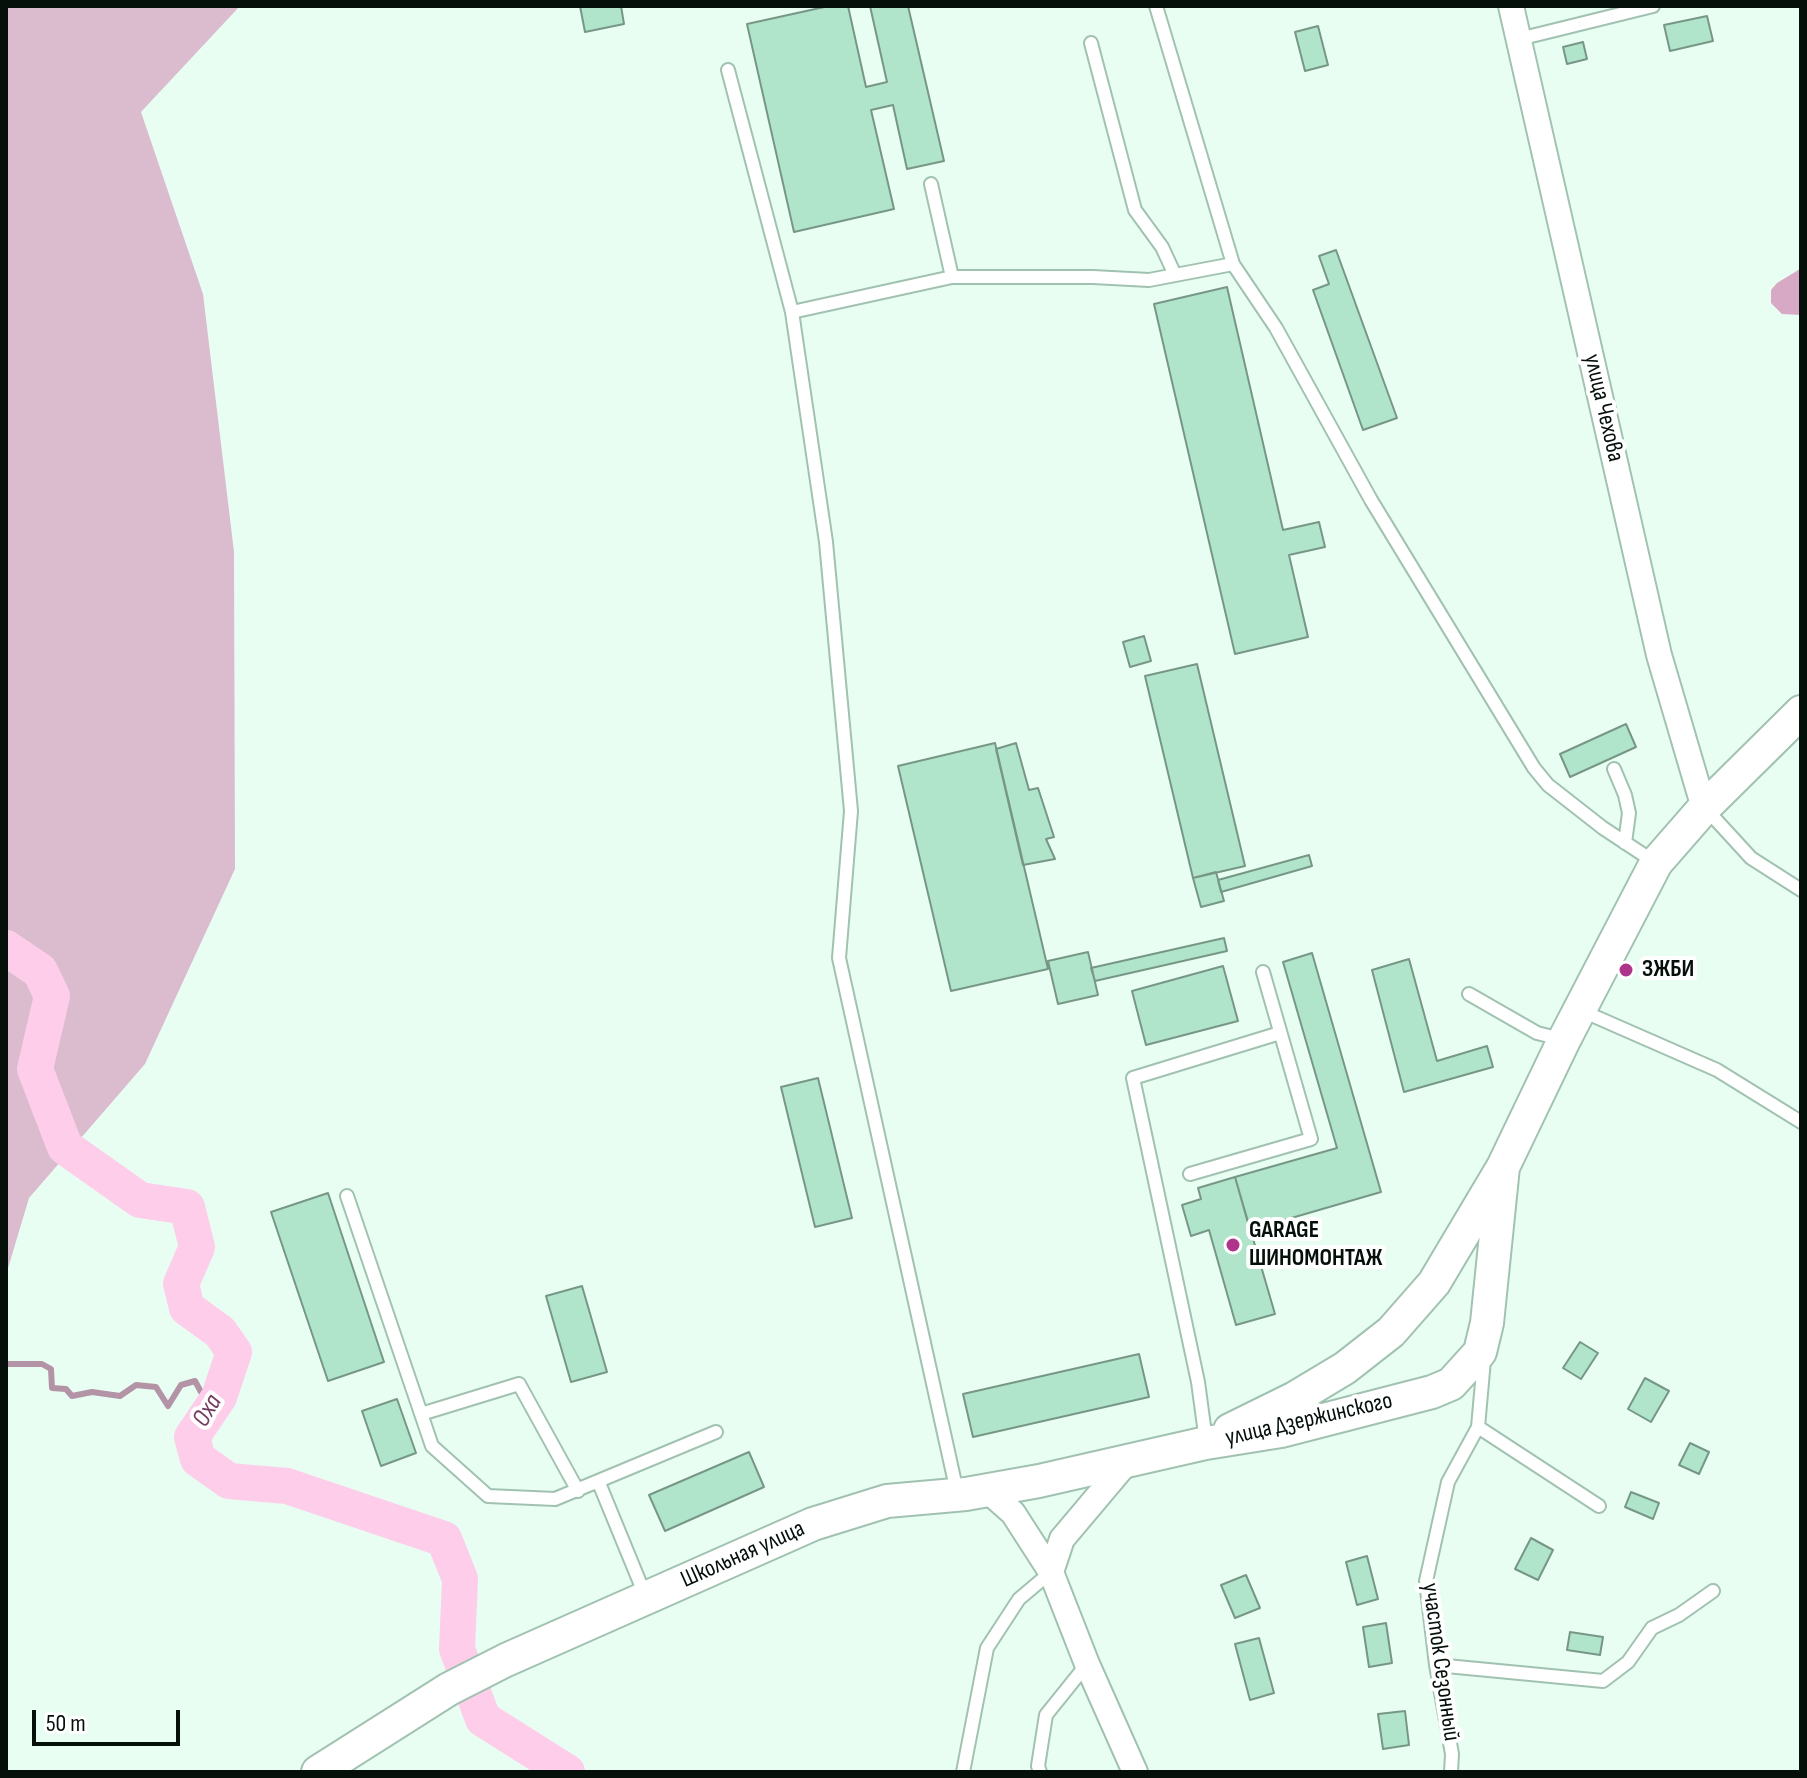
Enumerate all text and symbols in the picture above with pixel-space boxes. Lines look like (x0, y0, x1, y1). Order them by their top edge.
street label: улица Чехова (1577, 351, 1629, 465)
place label: ЗЖБИ (1642, 956, 1694, 984)
marker: ЗЖБИ (1617, 961, 1635, 979)
place label: GARAGE ШИНОМОНТАЖ (1249, 1217, 1383, 1273)
marker: GARAGE ШИНОМОНТАЖ (1224, 1236, 1242, 1254)
street label: улица Дзержинского (1223, 1387, 1395, 1453)
water label: Оха (186, 1389, 230, 1433)
street label: Школьная улица (677, 1515, 809, 1595)
street label: участок Сезонный (1415, 1581, 1465, 1743)
scale bar (36, 1694, 184, 1744)
text: 50 m (46, 1709, 86, 1738)

